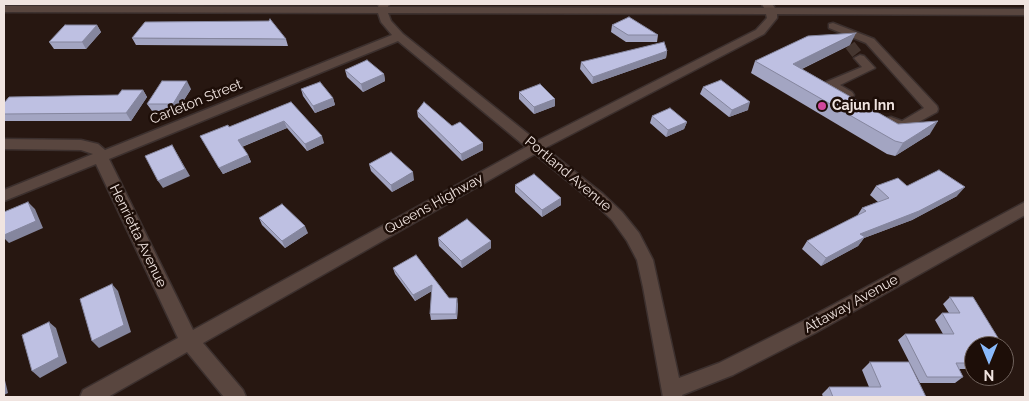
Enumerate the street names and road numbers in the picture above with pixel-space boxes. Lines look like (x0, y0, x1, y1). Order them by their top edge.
street label: Carleton Street (148, 76, 244, 128)
street label: Portland Avenue (521, 133, 615, 215)
street label: Queens Highway (382, 170, 486, 238)
street label: Henrietta Avenue (106, 182, 170, 290)
street label: Attaway Avenue (801, 271, 901, 337)

